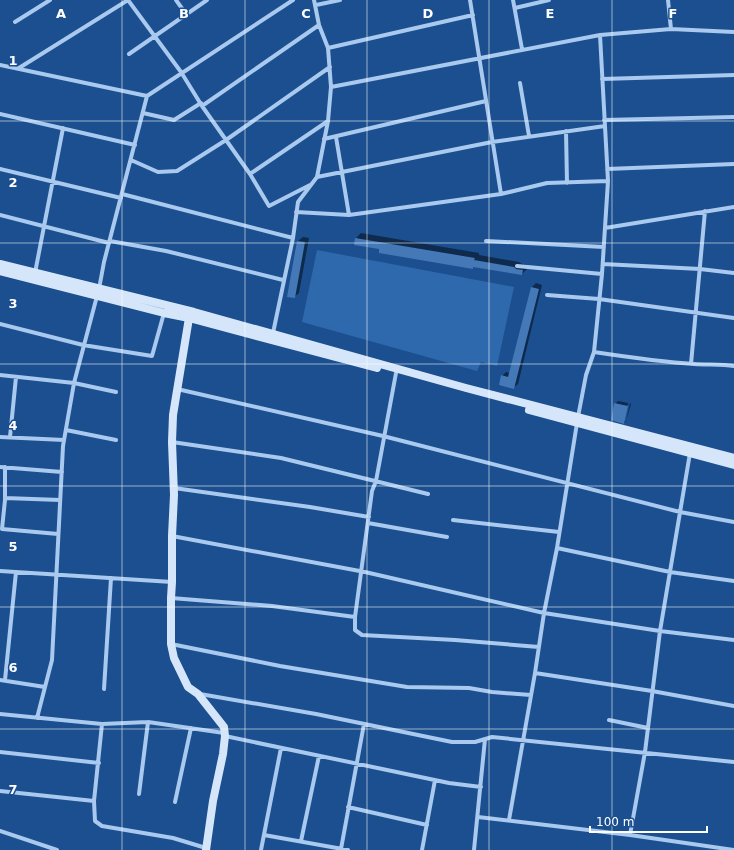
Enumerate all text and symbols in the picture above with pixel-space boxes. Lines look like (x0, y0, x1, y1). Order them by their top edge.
text: A (56, 6, 66, 21)
text: B (179, 6, 189, 21)
text: C (301, 6, 311, 21)
text: D (423, 6, 434, 21)
text: E (546, 6, 554, 21)
text: F (669, 6, 677, 21)
text: 1 (8, 53, 18, 68)
text: 2 (8, 175, 18, 190)
text: 3 (8, 296, 18, 311)
text: 4 (8, 418, 18, 433)
text: 5 (8, 539, 18, 554)
text: 6 (8, 660, 18, 675)
text: 7 (8, 782, 18, 797)
scale bar (590, 808, 707, 834)
text: 100 m (596, 815, 634, 829)

